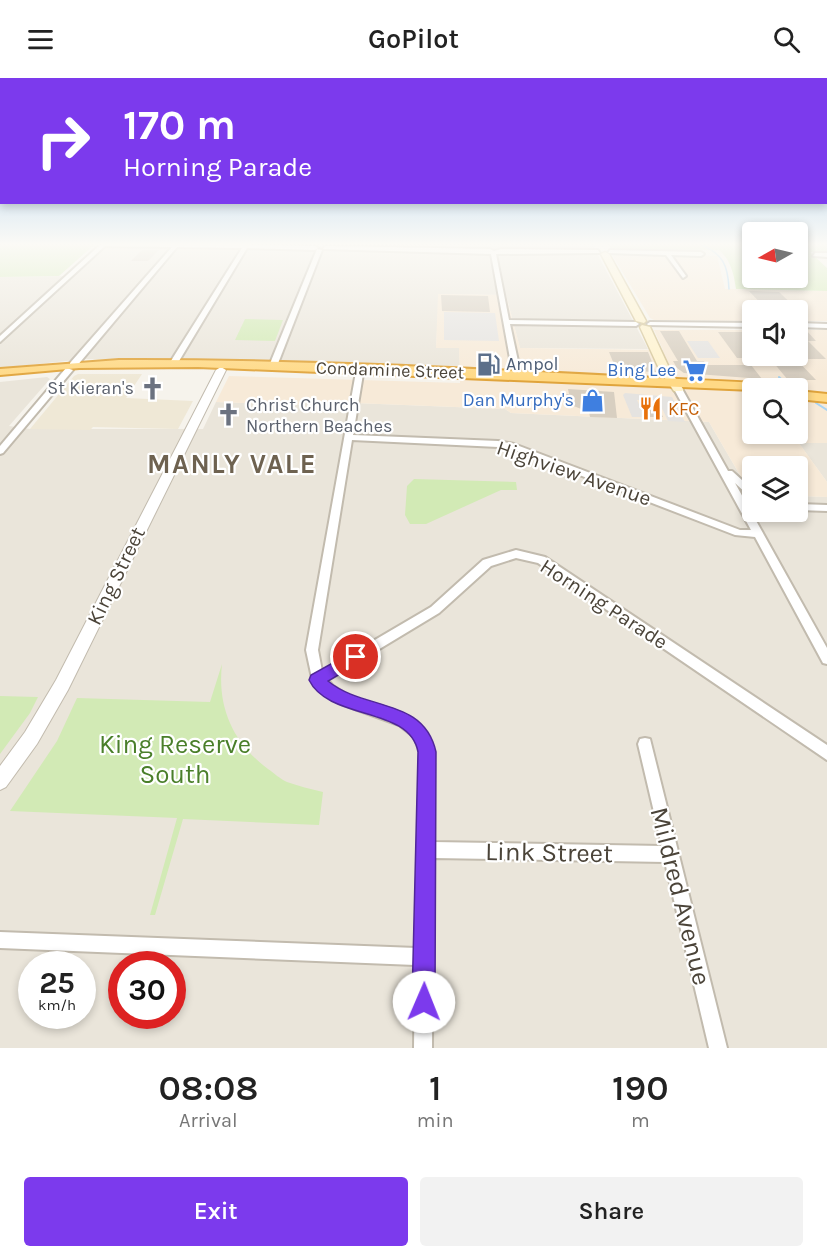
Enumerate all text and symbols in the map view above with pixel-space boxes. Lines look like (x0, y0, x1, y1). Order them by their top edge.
icon: menu (24, 23, 57, 56)
text: GoPilot (368, 23, 459, 55)
icon: search (770, 23, 803, 56)
text: 170 m (123, 100, 236, 150)
icon: right (24, 102, 102, 180)
text: Horning Parade (123, 151, 312, 183)
north arrow (742, 222, 808, 288)
map controls (742, 222, 808, 522)
button: sound (742, 300, 808, 366)
fuel station icon: Ampol (475, 351, 501, 377)
place label: Ampol (506, 353, 559, 375)
street label: Condamine Street (316, 356, 465, 384)
supermarket icon: Bing Lee (681, 357, 707, 383)
place label: Bing Lee (607, 359, 676, 381)
church icon: St Kieran's (139, 375, 165, 401)
place label: St Kieran's (47, 377, 134, 399)
button: search (742, 378, 808, 444)
shop icon: Dan Murphy's (579, 387, 605, 413)
place label: Dan Murphy's (463, 389, 574, 411)
place label: Christ Church Northern Beaches (246, 394, 392, 437)
restaurant icon: KFC (637, 396, 663, 422)
place label: KFC (668, 398, 699, 420)
church icon: Christ Church Northern Beaches (215, 402, 241, 428)
street label: Highview Avenue (494, 435, 654, 511)
district label: MANLY VALE (147, 448, 317, 480)
button: layers (742, 456, 808, 522)
street label: King Street (82, 523, 150, 629)
street label: Horning Parade (536, 554, 672, 654)
pin (330, 631, 381, 682)
icon: arrive (339, 640, 372, 673)
park label: King Reserve South (99, 729, 251, 790)
street label: Mildred Avenue (643, 804, 718, 988)
street label: Link Street (485, 836, 613, 869)
speed limit sign: 30 (108, 951, 186, 1029)
text: 25 (39, 965, 75, 1001)
position arrow (392, 970, 456, 1034)
text: km/h (38, 996, 76, 1014)
text: 08:08 (158, 1067, 258, 1109)
text: 1 (429, 1067, 441, 1109)
text: 190 (612, 1067, 669, 1109)
text: Arrival (179, 1109, 238, 1132)
text: min (417, 1109, 454, 1132)
text: m (631, 1109, 650, 1132)
button: Exit (24, 1177, 408, 1246)
button: Share (420, 1177, 803, 1246)

